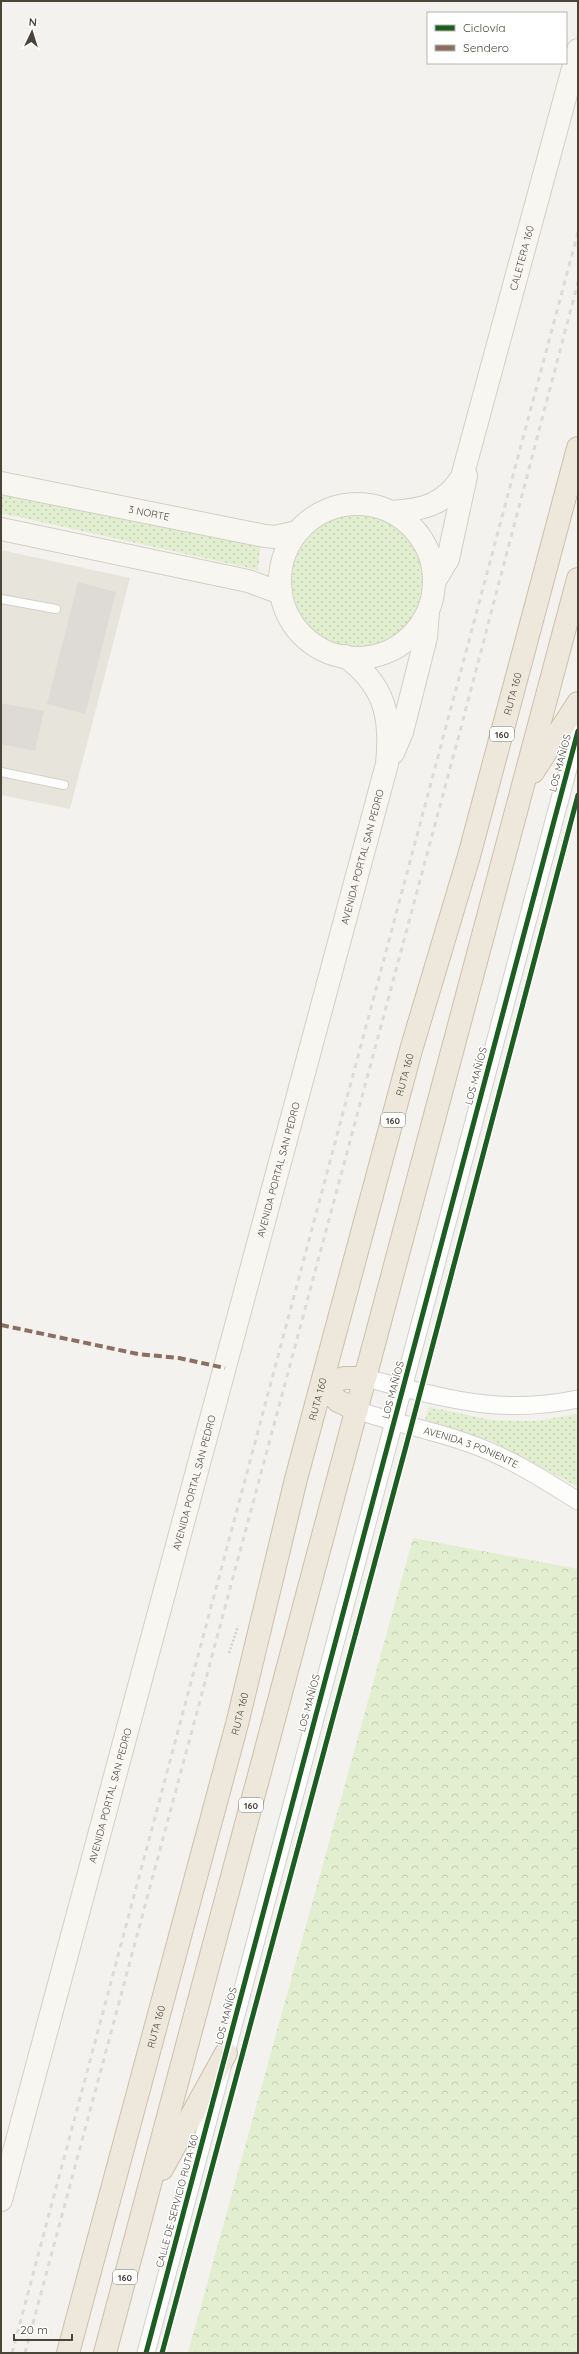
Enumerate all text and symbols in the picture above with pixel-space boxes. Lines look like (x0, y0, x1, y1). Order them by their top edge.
north arrow (12, 12, 52, 52)
legend (427, 12, 567, 64)
text: N (28, 15, 37, 29)
text: Ciclovía (463, 20, 506, 35)
text: Sendero (463, 40, 509, 55)
street label: CALETERA 160 (506, 224, 537, 292)
street label: 3 NORTE (128, 502, 171, 523)
street label: RUTA 160 (500, 671, 524, 716)
road number: 160 (490, 727, 514, 741)
street label: LOS MAÑÍOS (546, 732, 574, 793)
street label: AVENIDA PORTAL SAN PEDRO (338, 787, 387, 926)
street label: LOS MAÑÍOS (462, 1045, 490, 1106)
street label: RUTA 160 (392, 1052, 416, 1097)
street label: AVENIDA PORTAL SAN PEDRO (254, 1100, 302, 1239)
road number: 160 (381, 1113, 405, 1127)
street label: LOS MAÑÍOS (379, 1359, 407, 1420)
street label: RUTA 160 (305, 1376, 329, 1422)
street label: AVENIDA PORTAL SAN PEDRO (169, 1413, 218, 1552)
street label: AVENIDA 3 PONIENTE (422, 1423, 521, 1471)
street label: LOS MAÑÍOS (295, 1672, 323, 1733)
street label: RUTA 160 (228, 1691, 251, 1736)
street label: AVENIDA PORTAL SAN PEDRO (85, 1726, 134, 1864)
road number: 160 (239, 1798, 263, 1812)
street label: LOS MAÑÍOS (212, 1985, 240, 2046)
street label: RUTA 160 (144, 2004, 168, 2049)
street label: CALLE DE SERVICIO RUTA 160 (153, 2133, 201, 2269)
road number: 160 (113, 2270, 137, 2284)
scale bar (14, 2316, 72, 2342)
text: 20 m (20, 2322, 48, 2337)

